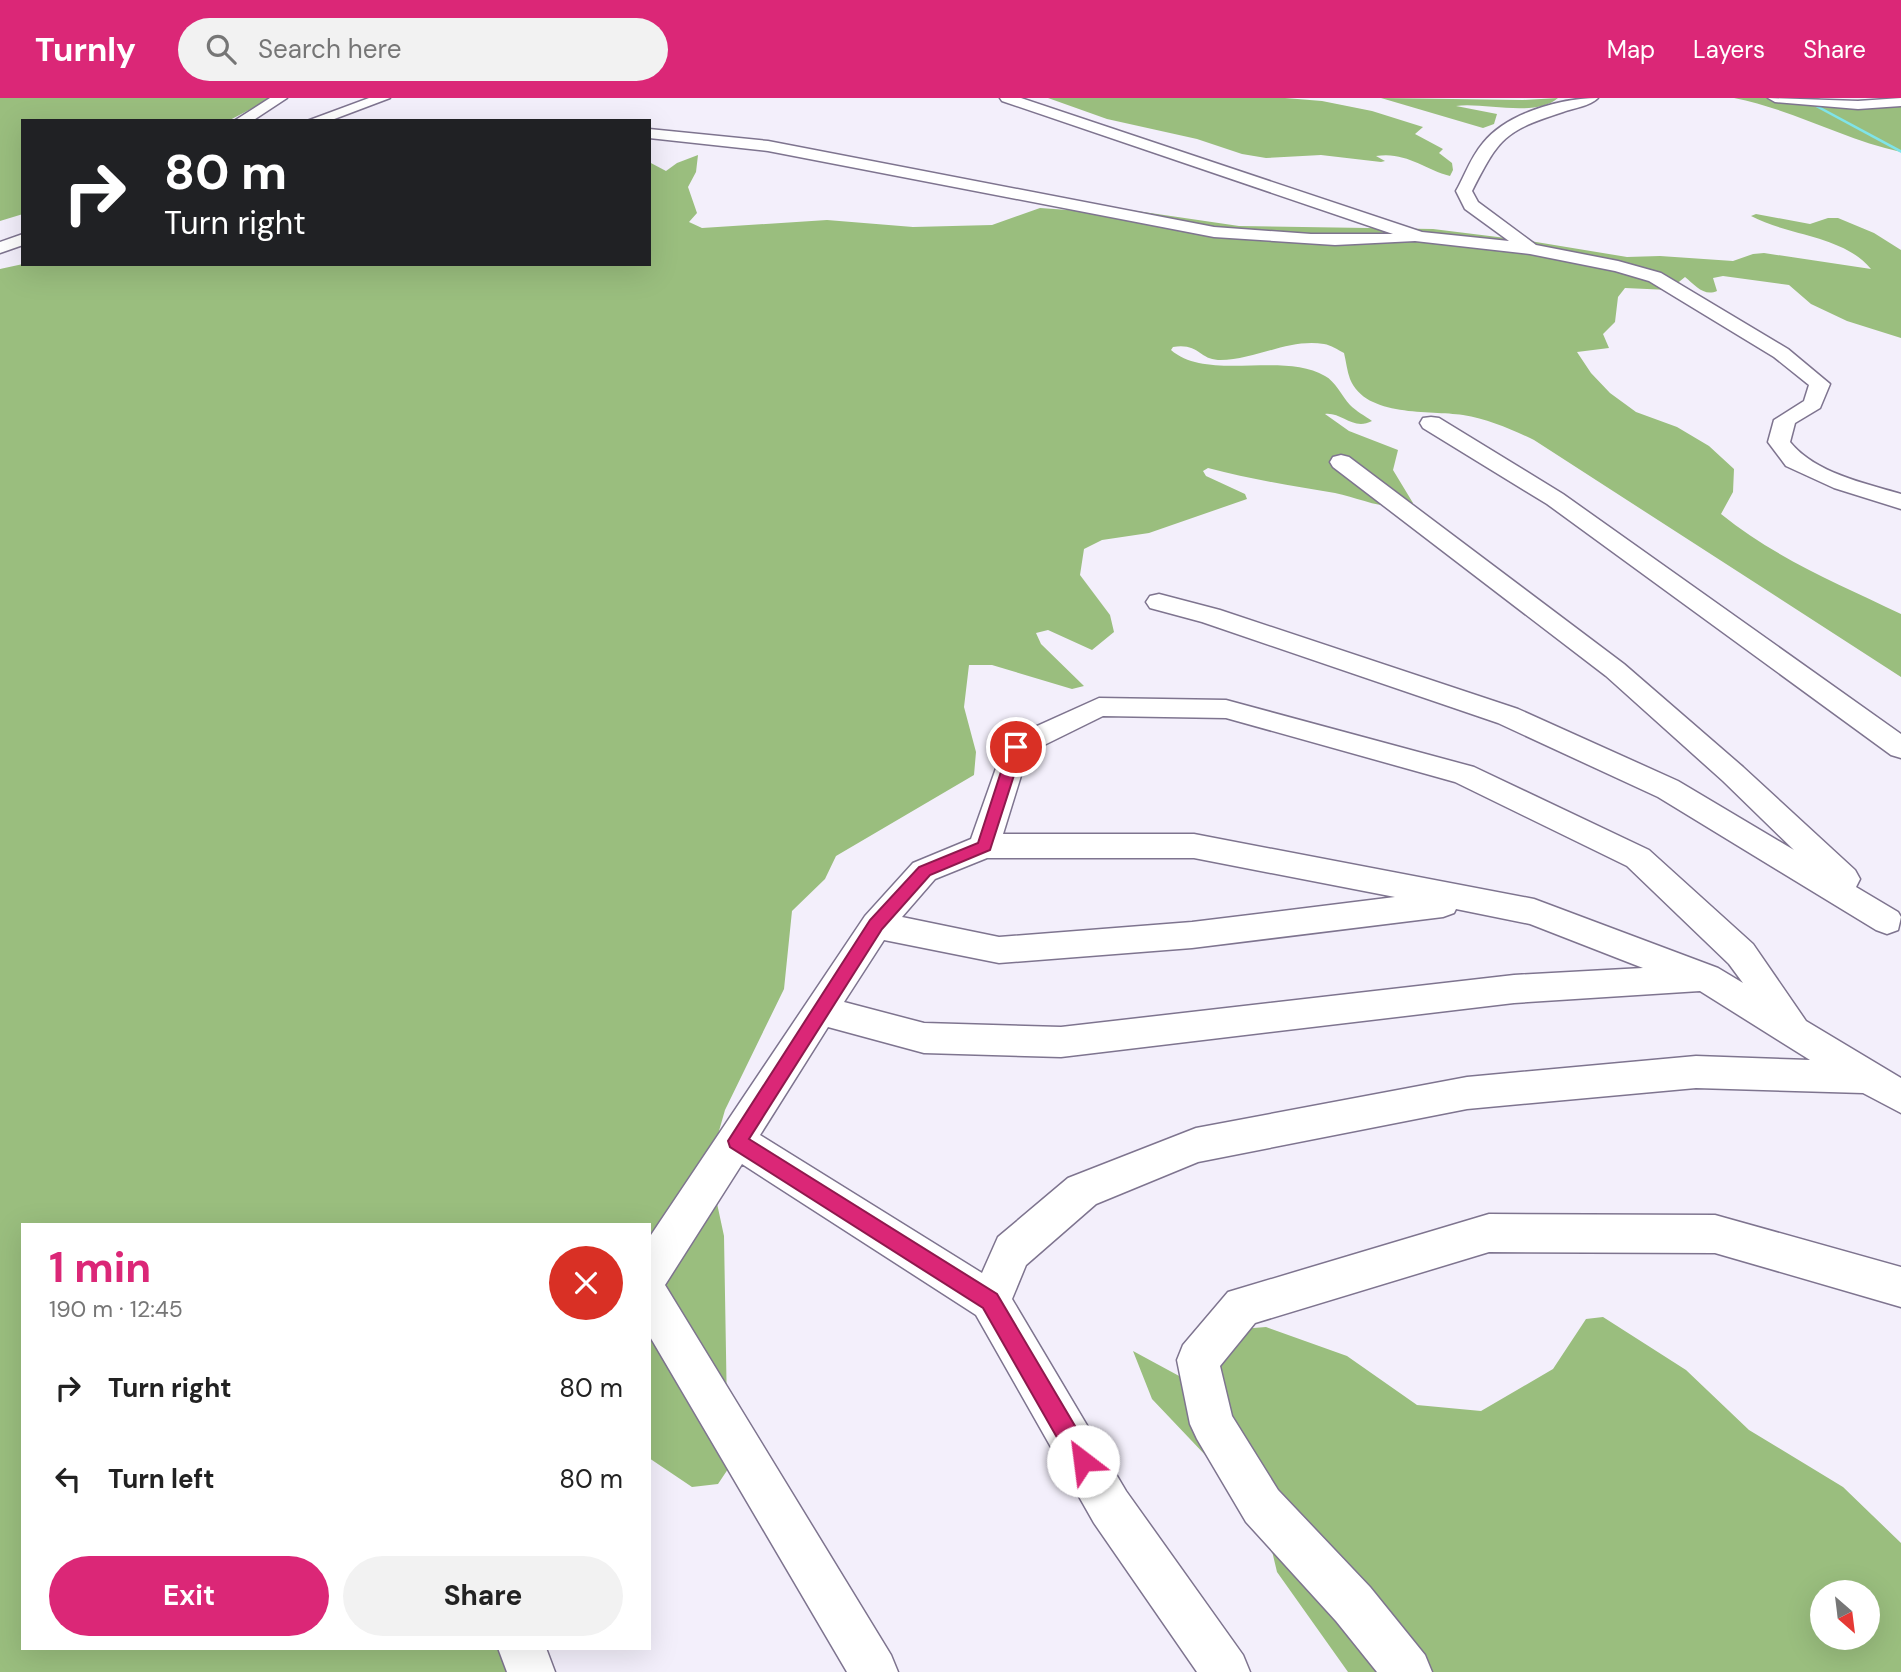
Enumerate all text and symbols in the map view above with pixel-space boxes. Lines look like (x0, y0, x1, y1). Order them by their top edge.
search box (178, 18, 668, 81)
text: Turnly (35, 28, 136, 71)
icon: search (202, 30, 240, 68)
text: Search here (258, 32, 401, 66)
text: Map (1607, 34, 1655, 65)
text: Layers (1693, 34, 1765, 65)
text: Share (1803, 34, 1866, 65)
text: 80 m (164, 140, 287, 204)
icon: right (49, 147, 140, 238)
text: Turn right (164, 202, 306, 244)
pin (986, 717, 1046, 777)
icon: arrive (997, 728, 1035, 766)
text: 1 min (49, 1240, 151, 1295)
button: close (549, 1246, 623, 1320)
text: 190 m · 12:45 (49, 1294, 183, 1324)
icon: right (49, 1369, 87, 1407)
text: Turn right (108, 1371, 232, 1405)
text: 80 m (559, 1371, 623, 1405)
position arrow (1046, 1424, 1120, 1498)
icon: left (49, 1460, 87, 1498)
text: Turn left (108, 1462, 215, 1496)
text: 80 m (559, 1462, 623, 1496)
button: Exit (49, 1556, 329, 1636)
button: Share (343, 1556, 623, 1636)
north arrow (1810, 1580, 1880, 1650)
map controls (1810, 1580, 1880, 1650)

